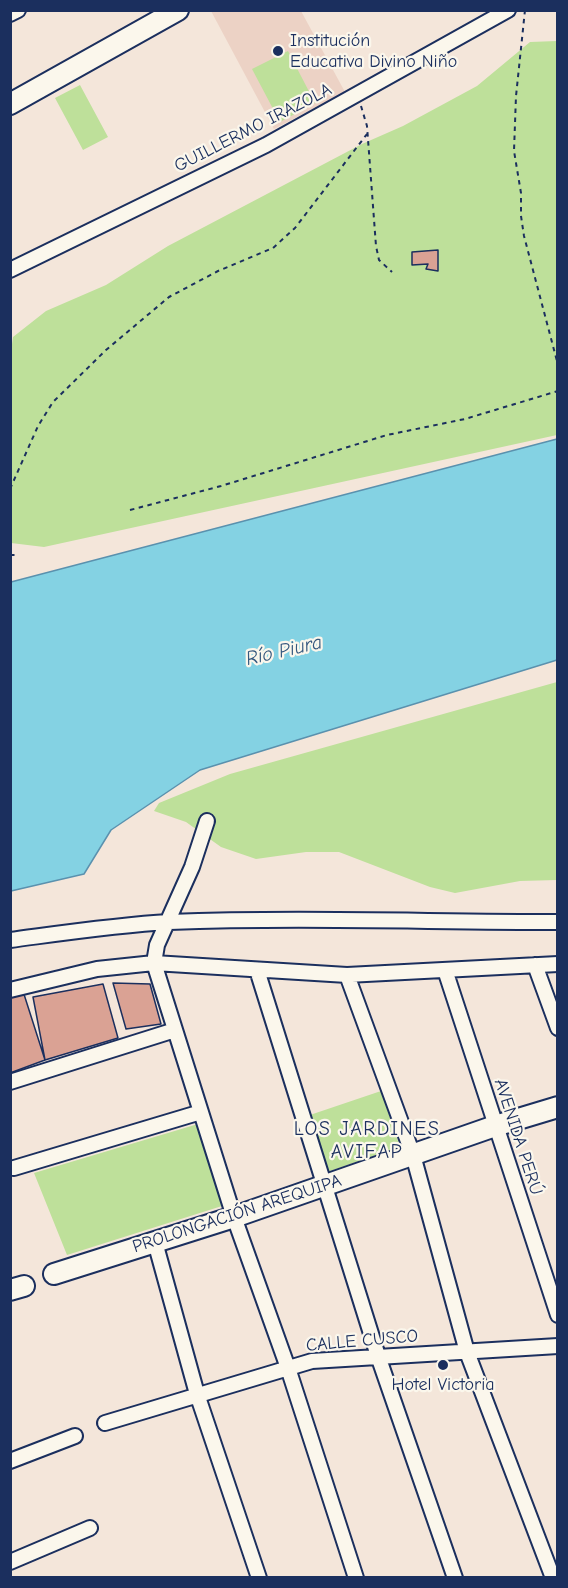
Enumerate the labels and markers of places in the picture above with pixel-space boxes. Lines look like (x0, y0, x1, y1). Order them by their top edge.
place label: Institución Educativa Divino Niño (290, 30, 457, 72)
marker: Institución Educativa Divino Niño (271, 44, 285, 58)
marker: Hotel Victoria (436, 1358, 450, 1372)
place label: Hotel Victoria (391, 1374, 495, 1396)

